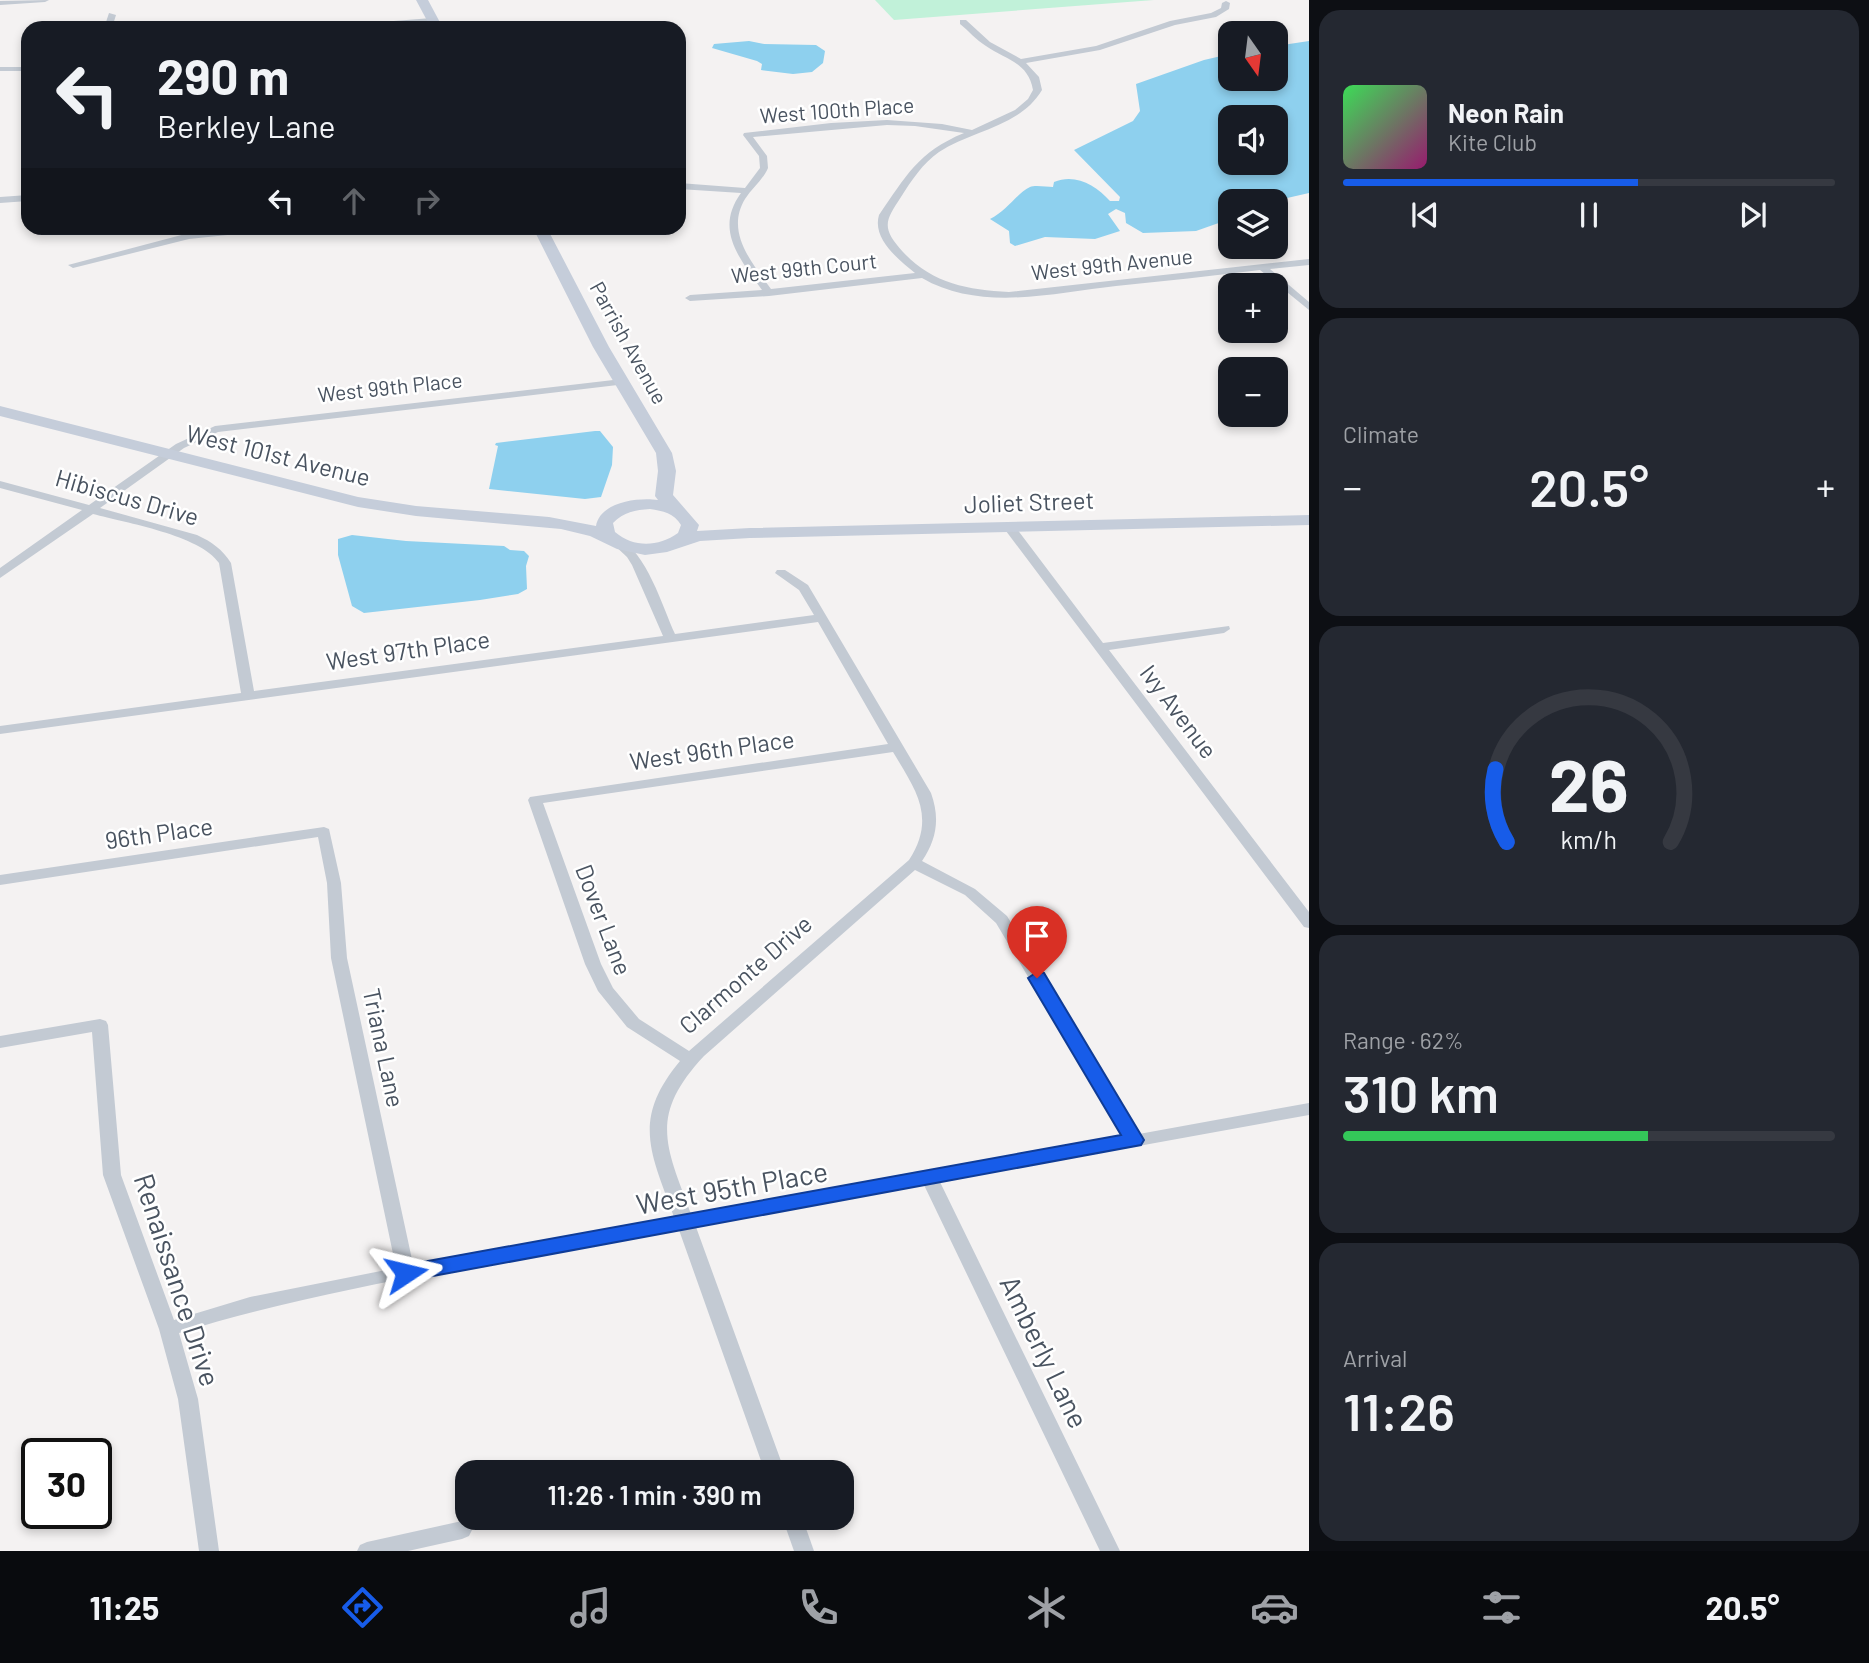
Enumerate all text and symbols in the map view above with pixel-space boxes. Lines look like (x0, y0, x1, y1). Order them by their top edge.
north arrow (1218, 21, 1288, 91)
map controls (1218, 21, 1288, 427)
text: 290 m (157, 46, 289, 105)
icon: left (42, 49, 133, 140)
street label: West 100th Place (759, 92, 915, 127)
text: Neon Rain (1448, 97, 1564, 128)
button: sound (1218, 105, 1288, 175)
text: Berkley Lane (157, 106, 336, 144)
text: Kite Club (1448, 128, 1537, 156)
icon: left (262, 182, 300, 220)
icon: ahead (335, 182, 373, 220)
icon: right (408, 182, 446, 220)
button: layers (1218, 189, 1288, 259)
icon: previous (1406, 196, 1444, 234)
icon: pause (1570, 196, 1608, 234)
icon: next (1734, 196, 1772, 234)
street label: West 99th Avenue (1030, 243, 1194, 284)
street label: West 99th Court (730, 247, 878, 288)
button: + (1218, 273, 1288, 343)
street label: Parrish Avenue (585, 277, 673, 408)
button: − (1218, 357, 1288, 427)
street label: West 99th Place (316, 366, 463, 407)
street label: West 101st Avenue (183, 418, 373, 491)
text: Climate (1343, 420, 1419, 448)
text: 20.5° (1529, 455, 1649, 517)
street label: Hibiscus Drive (52, 462, 202, 531)
text: − (1343, 463, 1362, 509)
text: + (1816, 463, 1835, 509)
street label: Joliet Street (963, 485, 1095, 518)
street label: West 97th Place (324, 624, 492, 675)
street label: Ivy Avenue (1135, 659, 1224, 764)
street label: West 96th Place (628, 724, 796, 775)
text: 26 (1549, 739, 1629, 827)
street label: 96th Place (103, 811, 215, 854)
text: km/h (1561, 823, 1617, 853)
street label: Dover Lane (570, 860, 639, 979)
pin (1007, 906, 1067, 978)
street label: Clarmonte Drive (673, 908, 817, 1039)
icon: arrive (1018, 917, 1056, 955)
street label: Triana Lane (358, 986, 411, 1110)
text: Range · 62% (1343, 1026, 1464, 1054)
text: 310 km (1343, 1061, 1499, 1123)
street label: West 95th Place (633, 1153, 830, 1221)
street label: Renaissance Drive (128, 1169, 228, 1390)
position arrow (369, 1236, 443, 1310)
street label: Amberly Lane (993, 1270, 1096, 1433)
text: Arrival (1343, 1344, 1407, 1372)
text: 11:26 (1343, 1379, 1455, 1441)
speed limit sign: 30 (21, 1438, 112, 1529)
text: 11:26 · 1 min · 390 m (547, 1479, 762, 1510)
icon: directions (338, 1583, 387, 1632)
icon: music (566, 1583, 615, 1632)
icon: phone (794, 1583, 843, 1632)
icon: climate (1022, 1583, 1071, 1632)
icon: car (1250, 1583, 1299, 1632)
icon: filters (1477, 1583, 1526, 1632)
text: 11:25 (89, 1588, 159, 1626)
text: 20.5° (1705, 1588, 1779, 1626)

